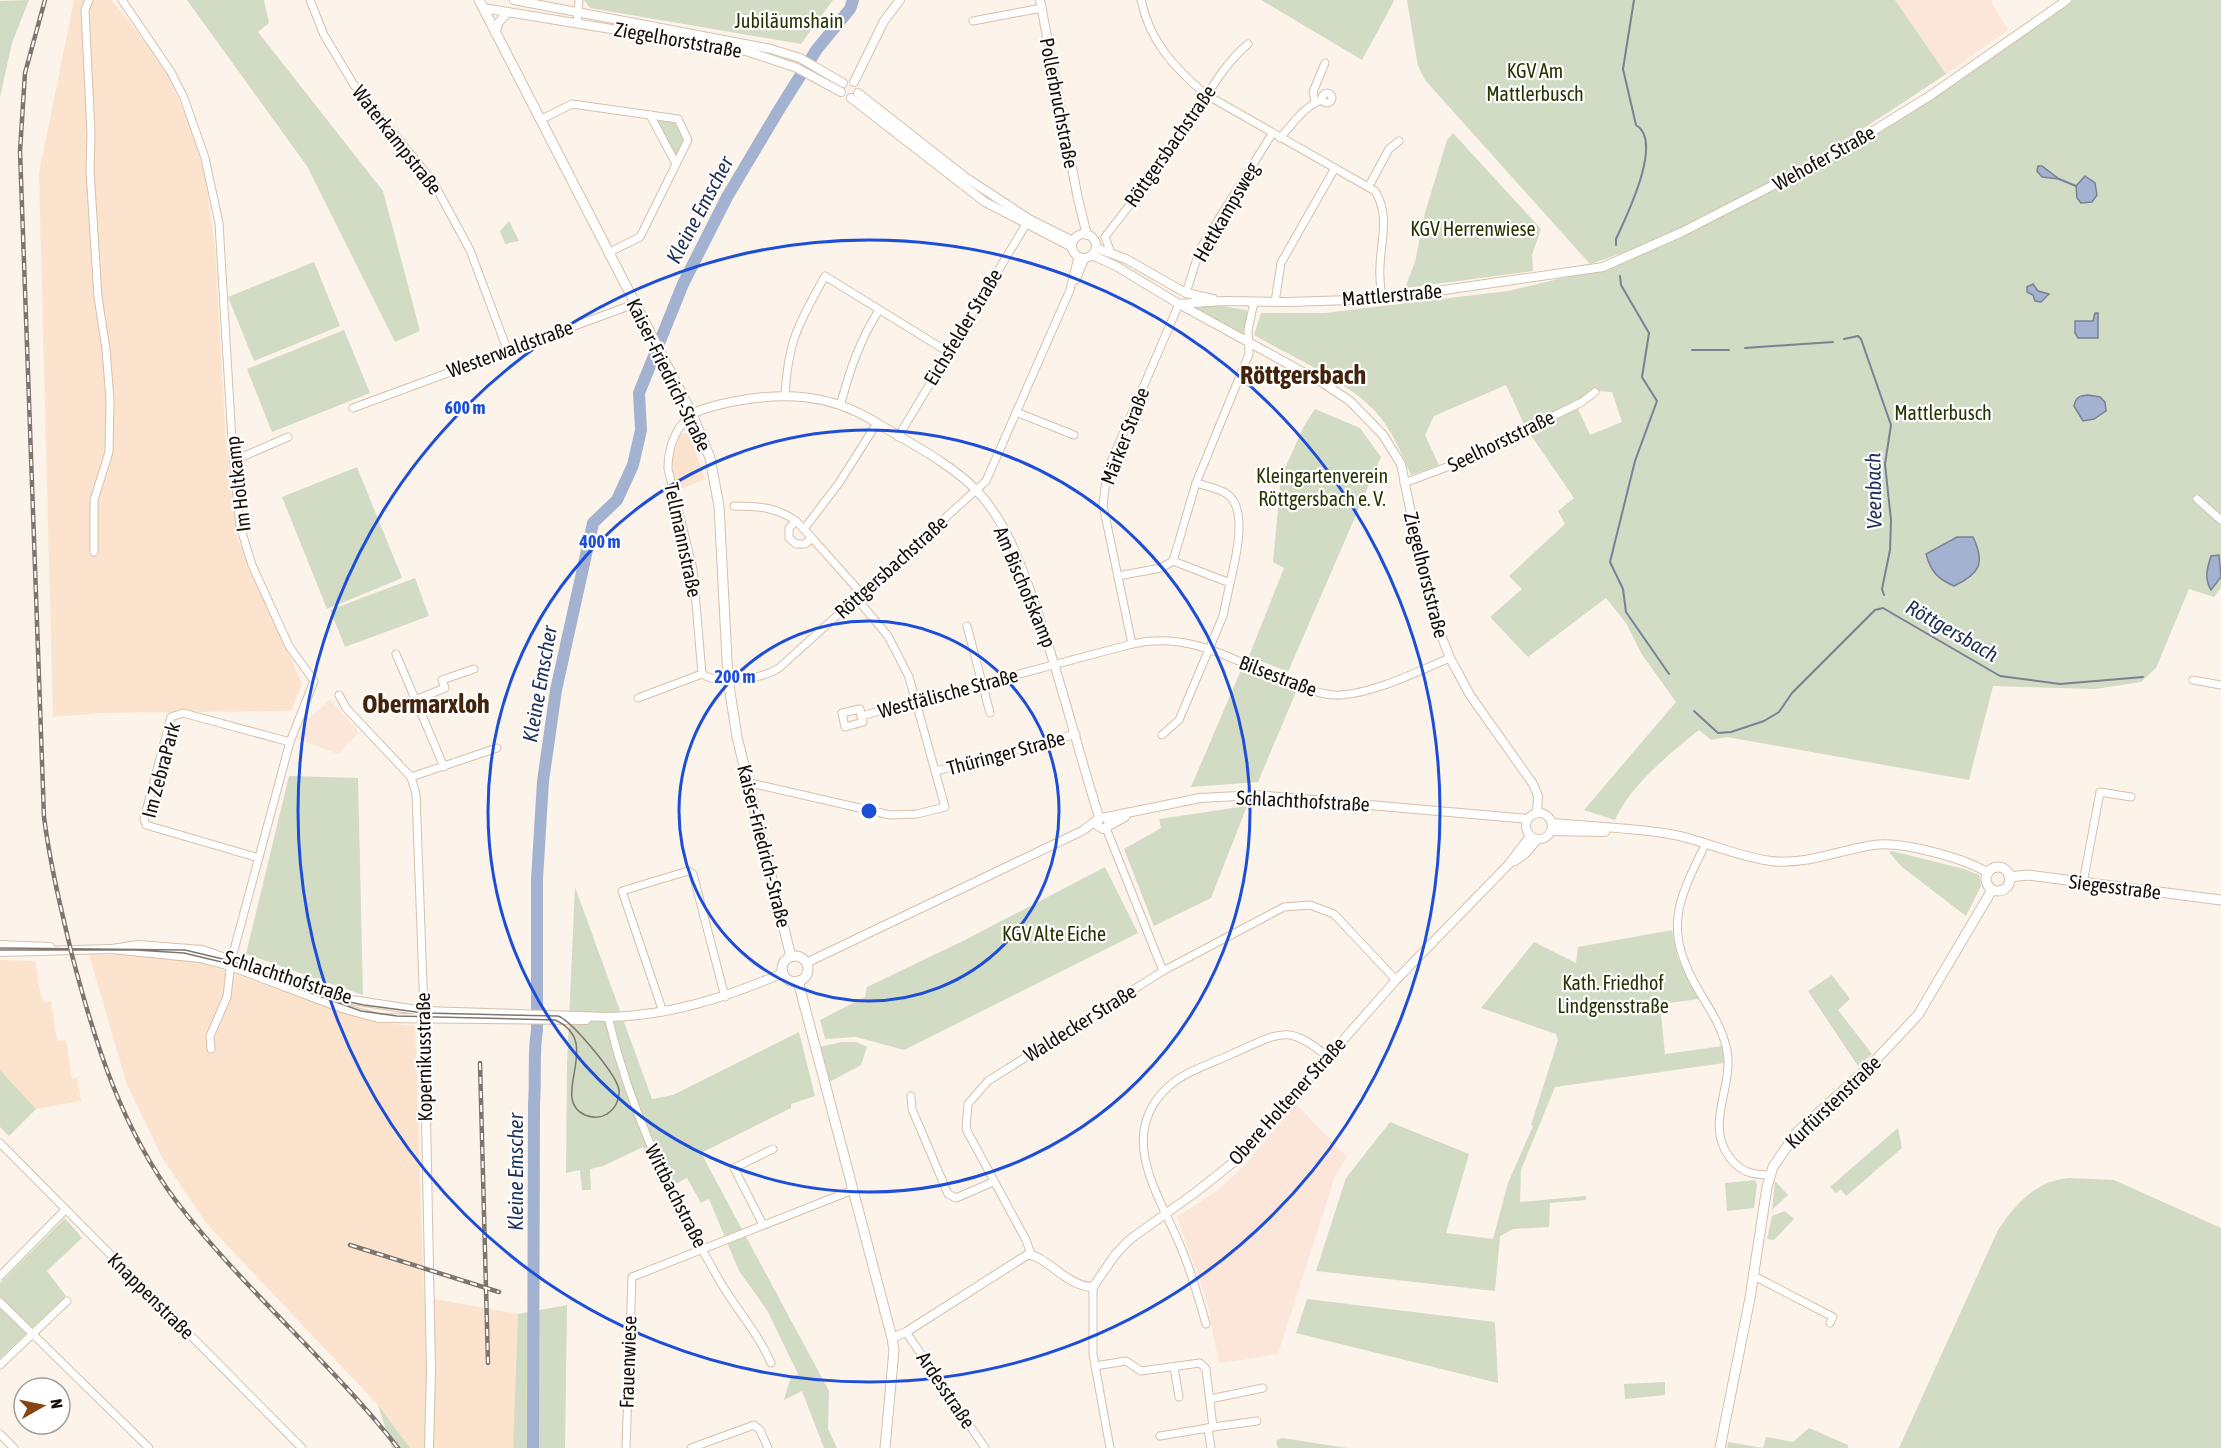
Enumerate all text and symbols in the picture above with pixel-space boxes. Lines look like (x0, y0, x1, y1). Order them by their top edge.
park label: Jubiläumshain (734, 9, 844, 32)
street label: Ziegelhorststraße (612, 17, 744, 62)
street label: Pollerbruchstraße (1036, 36, 1083, 170)
park label: KGV Am Mattlerbusch (1486, 59, 1584, 105)
street label: Röttgersbachstraße (1119, 80, 1220, 211)
street label: Waterkampstraße (348, 81, 447, 199)
street label: Wehofer Straße (1769, 120, 1879, 195)
water label: Kleine Emscher (661, 151, 738, 267)
street label: Hettkampsweg (1188, 158, 1263, 265)
park label: KGV Herrenwiese (1410, 217, 1536, 240)
street label: Eichsfelder Straße (919, 264, 1006, 389)
street label: Mattlerstraße (1341, 279, 1443, 310)
street label: Kaiser-Friedrich-Straße (623, 295, 716, 455)
street label: Westerwaldstraße (444, 315, 576, 382)
district label: Röttgersbach (1240, 360, 1366, 390)
street label: Märker Straße (1095, 384, 1154, 488)
text: 600 m (445, 397, 485, 418)
park label: Mattlerbusch (1894, 401, 1992, 424)
street label: Seelhorststraße (1444, 405, 1558, 476)
street label: Im Holtkamp (220, 435, 255, 533)
water label: Veenbach (1860, 453, 1886, 529)
park label: Kleingartenverein Röttgersbach e. V. (1256, 464, 1388, 510)
street label: Tellmannstraße (660, 481, 707, 599)
street label: Ziegelhorststraße (1400, 509, 1453, 640)
street label: Röttgersbachstraße (830, 510, 952, 623)
street label: Am Bischofskamp (990, 523, 1061, 651)
text: 400 m (579, 531, 620, 552)
water label: Röttgersbach (1902, 594, 2003, 666)
water label: Kleine Emscher (517, 623, 561, 744)
street label: Bilsestraße (1236, 650, 1320, 701)
street label: Westfälische Straße (875, 663, 1020, 722)
text: 200 m (715, 666, 755, 687)
district label: Obermarxloh (362, 689, 490, 719)
street label: Im ZebraPark (137, 719, 184, 820)
street label: Thüringer Straße (944, 726, 1067, 779)
street label: Kaiser-Friedrich-Straße (733, 762, 796, 930)
street label: Schlachthofstraße (1236, 786, 1370, 815)
centre of rings (859, 801, 879, 821)
street label: Siegesstraße (2068, 869, 2162, 904)
park label: KGV Alte Eiche (1002, 922, 1106, 945)
street label: Schlachthofstraße (221, 945, 355, 1008)
park label: Kath. Friedhof Lindgensstraße (1557, 971, 1669, 1017)
street label: Waldecker Straße (1019, 979, 1140, 1066)
street label: Kopernikusstraße (411, 992, 436, 1122)
street label: Obere Holtener Straße (1223, 1032, 1350, 1169)
street label: Kurfürstenstraße (1780, 1050, 1885, 1153)
water label: Kleine Emscher (503, 1112, 527, 1231)
street label: Wittbachstraße (641, 1140, 712, 1251)
street label: Knappenstraße (103, 1248, 199, 1344)
street label: Frauenwiese (614, 1315, 641, 1409)
street label: Ardesstraße (912, 1347, 980, 1432)
north arrow (12, 1376, 72, 1436)
text: N (47, 1398, 66, 1410)

